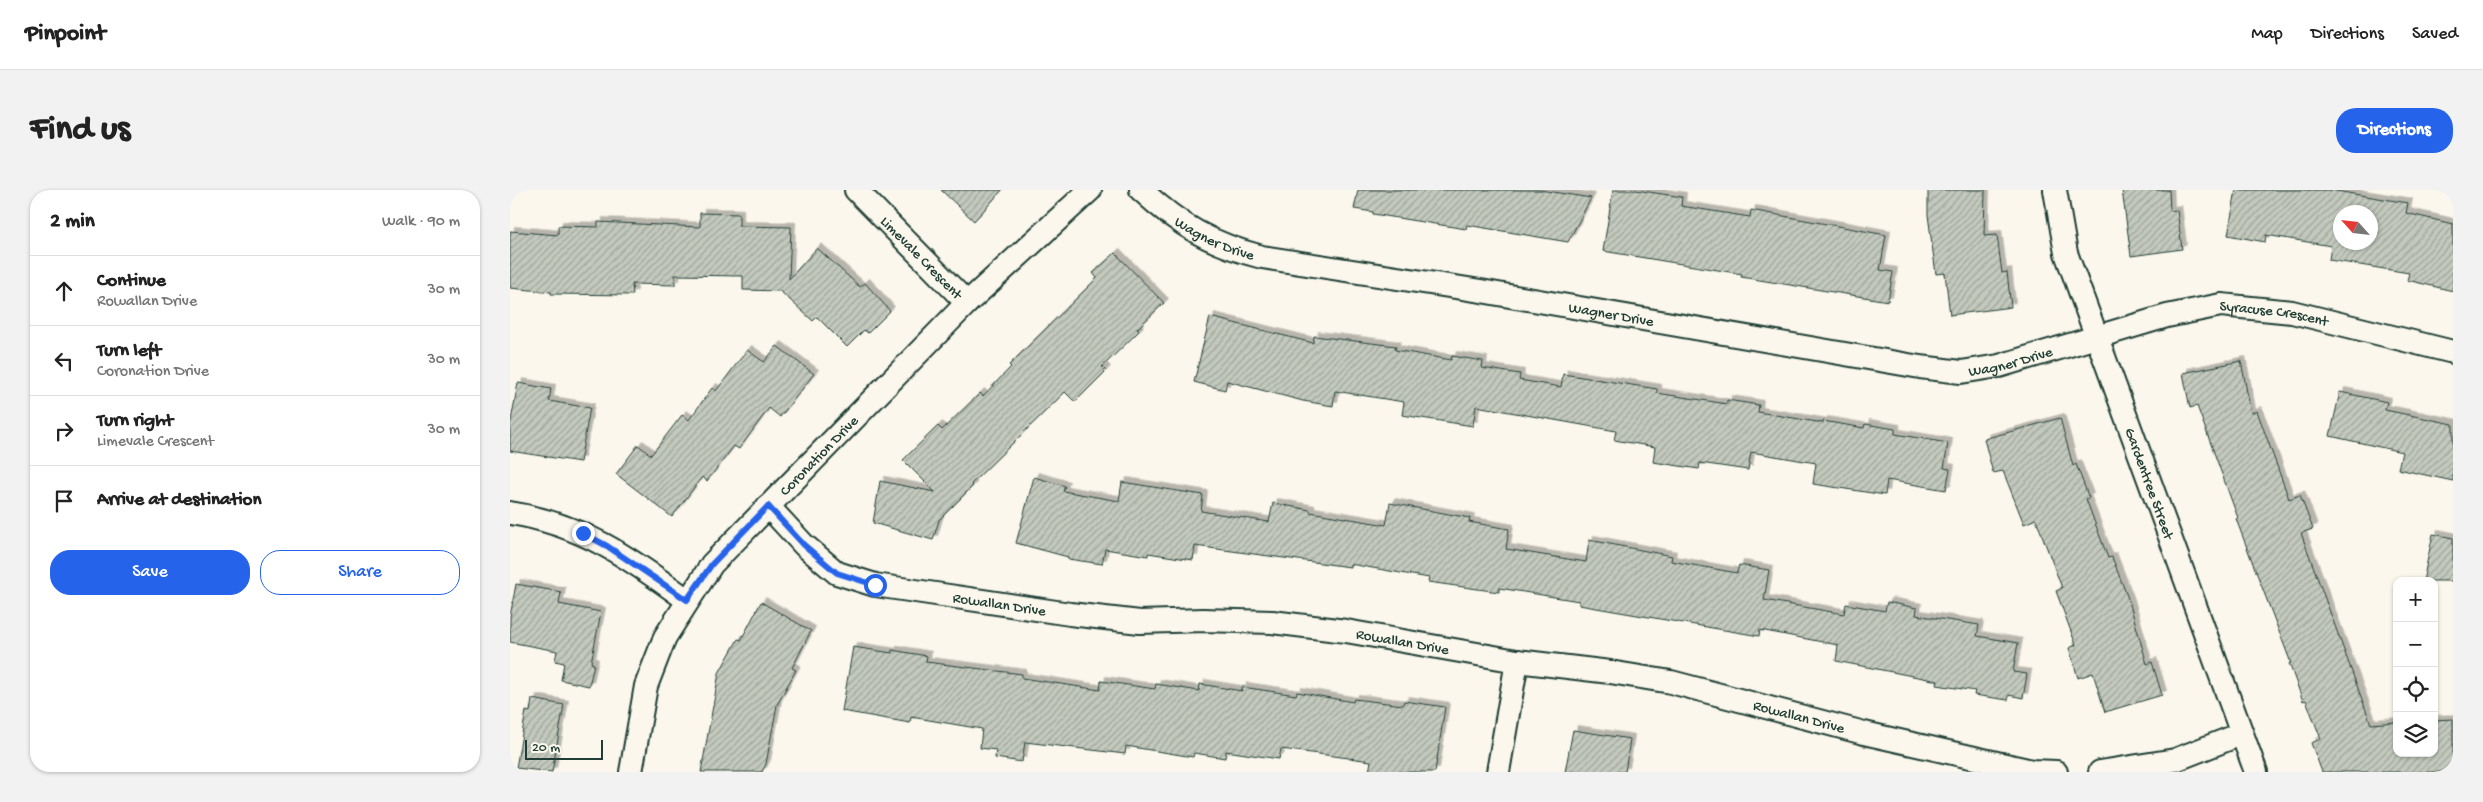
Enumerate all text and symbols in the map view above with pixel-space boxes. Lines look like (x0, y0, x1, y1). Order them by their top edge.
text: Pinpoint (25, 20, 106, 49)
text: Map (2251, 24, 2283, 45)
text: Directions (2311, 24, 2384, 45)
text: Saved (2412, 24, 2458, 45)
button: Directions (2336, 108, 2453, 153)
text: Find us (30, 110, 130, 151)
north arrow (2333, 205, 2378, 250)
text: 2 min (50, 210, 95, 235)
text: Walk · 90 m (382, 213, 460, 232)
street label: Limevale Crescent (876, 213, 967, 305)
street label: Wagner Drive (1170, 213, 1256, 266)
text: Continue (97, 270, 166, 293)
icon: ahead (50, 277, 78, 305)
text: 30 m (427, 281, 460, 300)
text: Rowallan Drive (97, 293, 197, 312)
street label: Syracuse Crescent (2219, 298, 2332, 332)
street label: Wagner Drive (1567, 299, 1655, 332)
text: Turn left (97, 340, 161, 363)
street label: Wagner Drive (1967, 343, 2055, 382)
icon: left (50, 347, 78, 375)
text: 30 m (427, 351, 460, 370)
text: Coronation Drive (97, 363, 209, 382)
text: Turn right (97, 410, 173, 433)
street label: Coronation Drive (777, 412, 863, 500)
icon: right (50, 417, 78, 445)
text: 30 m (427, 421, 460, 440)
street label: Gardentree Street (2120, 426, 2178, 544)
text: Limevale Crescent (97, 433, 214, 452)
icon: arrive (50, 487, 78, 515)
text: Arrive at destination (97, 489, 261, 512)
route end (572, 522, 595, 545)
button: Save (50, 550, 250, 595)
button: Share (260, 550, 460, 595)
route start (864, 574, 887, 597)
map controls (2393, 577, 2438, 757)
button: + (2393, 577, 2438, 622)
street label: Rowallan Drive (951, 590, 1047, 621)
button: − (2393, 622, 2438, 667)
street label: Rowallan Drive (1355, 626, 1450, 660)
button: locate (2393, 667, 2438, 712)
street label: Rowallan Drive (1751, 697, 1847, 739)
button: layers (2393, 712, 2438, 757)
scale bar (525, 737, 602, 760)
text: 20 m (532, 740, 560, 757)

